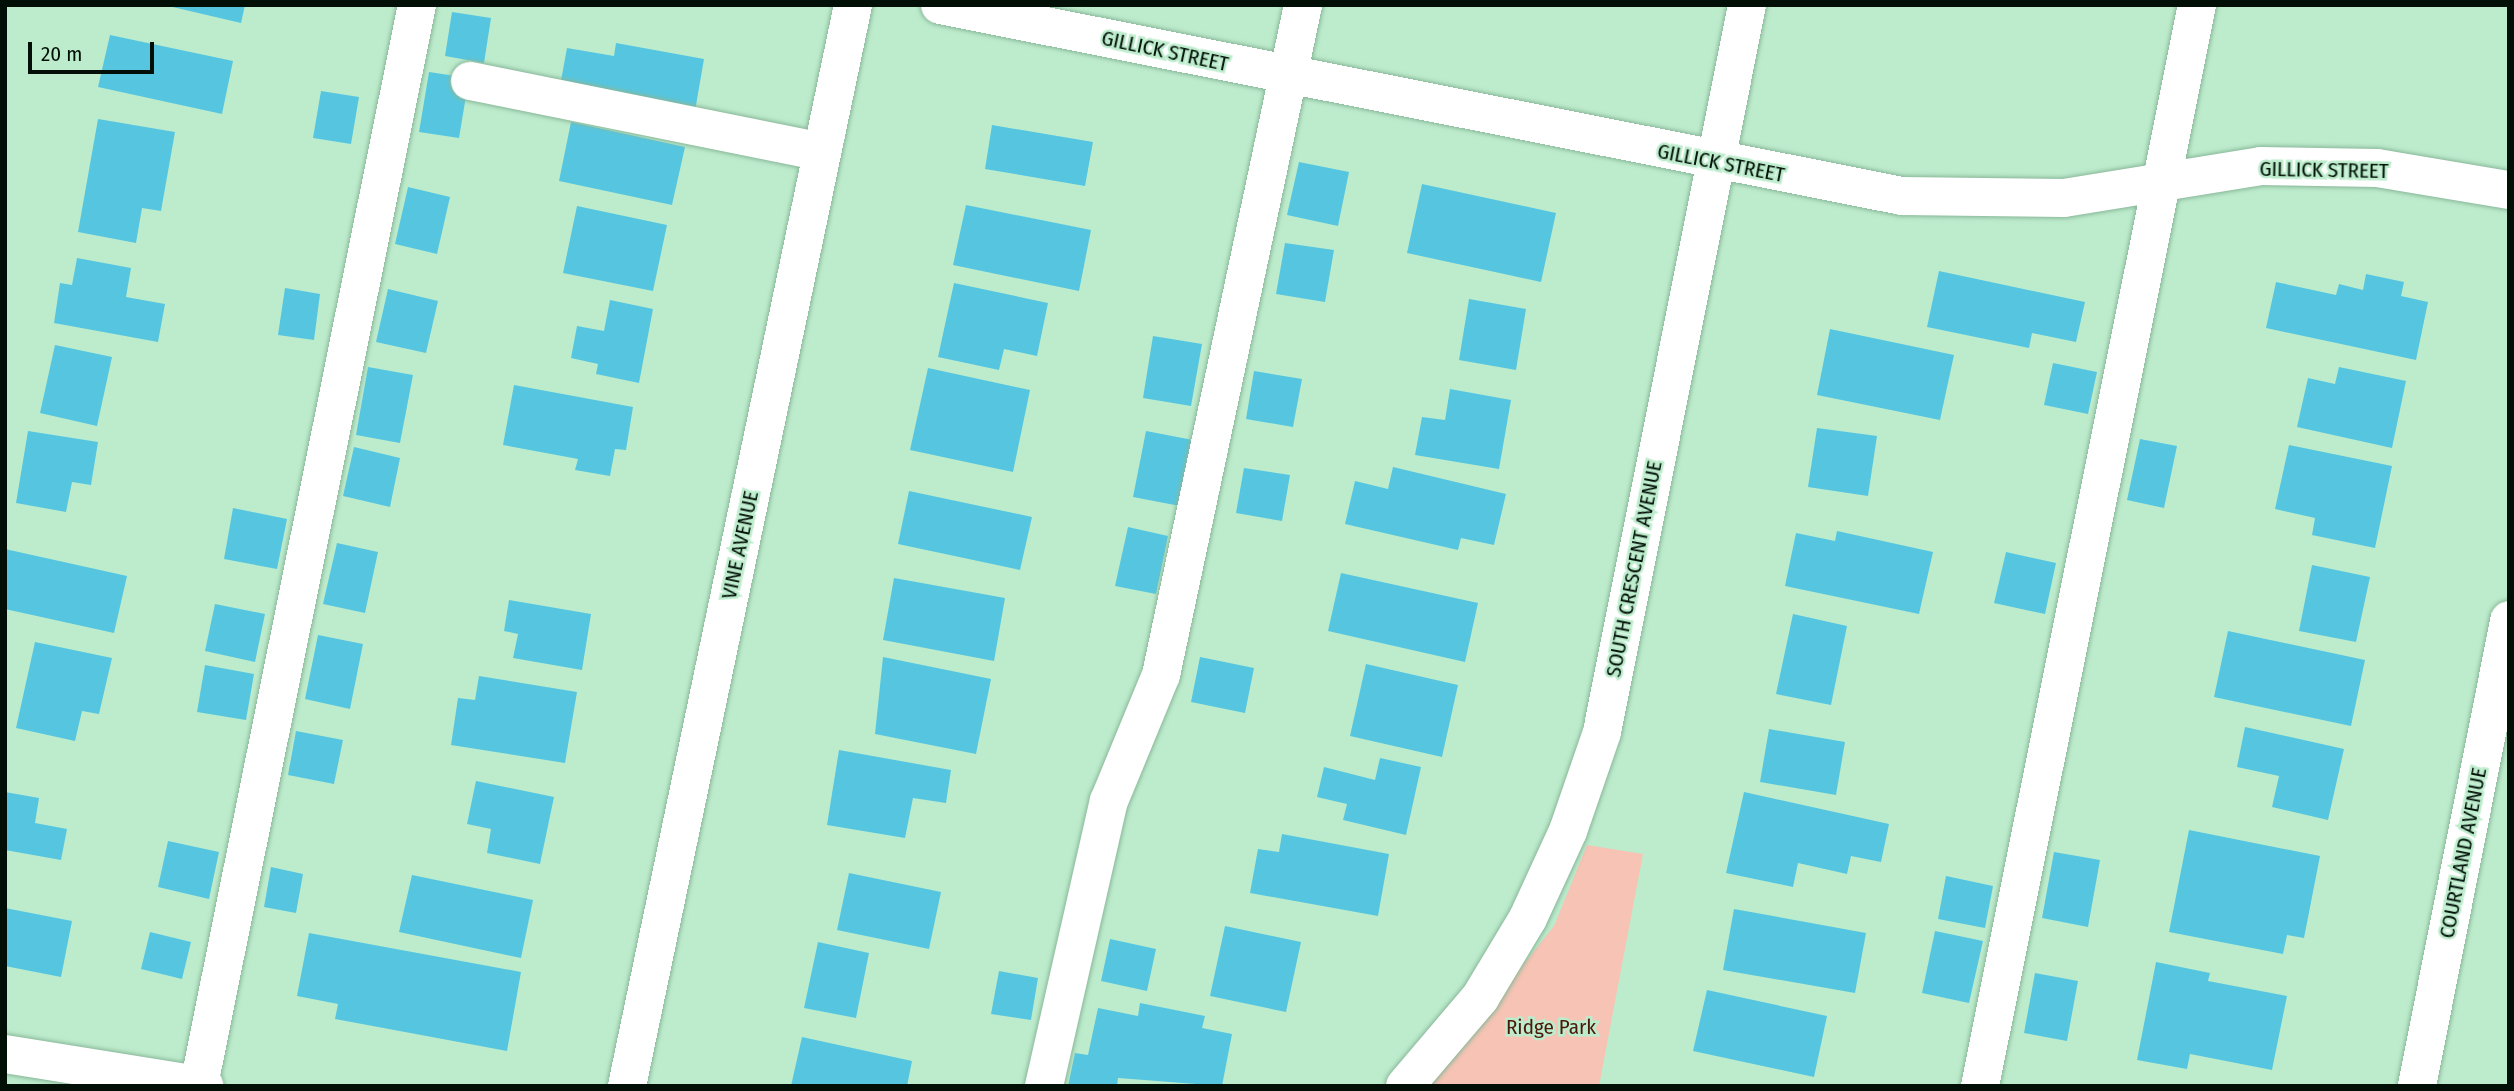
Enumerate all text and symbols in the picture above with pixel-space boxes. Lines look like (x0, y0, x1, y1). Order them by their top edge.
street label: GILLICK STREET (1099, 25, 1231, 77)
scale bar (32, 28, 158, 72)
text: 20 m (41, 41, 82, 67)
street label: GILLICK STREET (1655, 138, 1787, 188)
street label: GILLICK STREET (2259, 156, 2389, 184)
street label: SOUTH CRESCENT AVENUE (1601, 459, 1667, 679)
street label: VINE AVENUE (716, 489, 764, 601)
street label: COURTLAND AVENUE (2434, 766, 2492, 940)
park label: Ridge Park (1506, 1014, 1596, 1040)

